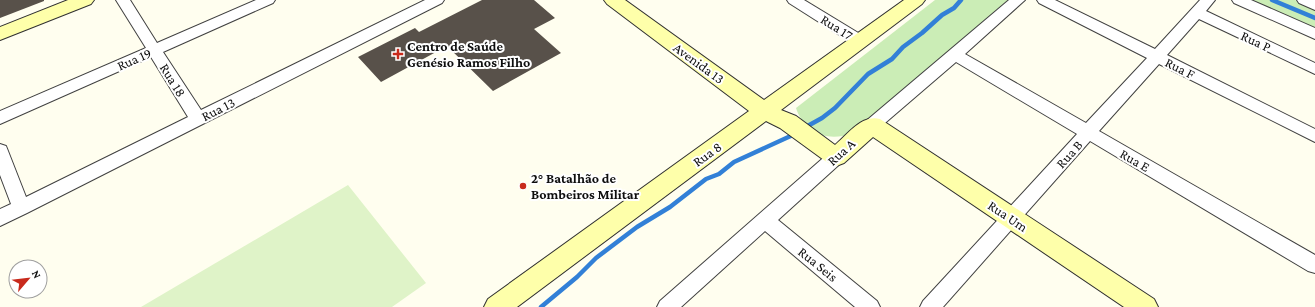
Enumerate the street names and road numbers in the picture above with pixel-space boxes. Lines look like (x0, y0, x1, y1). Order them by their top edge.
street label: Rua 17 (818, 11, 857, 43)
street label: Rua P (1239, 27, 1273, 55)
street label: Avenida 13 (670, 39, 728, 87)
street label: Rua 19 (114, 44, 154, 74)
street label: Rua F (1163, 54, 1198, 82)
street label: Rua 18 (157, 60, 189, 100)
street label: Rua 13 (199, 94, 237, 124)
street label: Rua A (824, 135, 858, 169)
street label: Rua B (1052, 137, 1086, 171)
street label: Rua 8 (689, 138, 725, 170)
street label: Rua E (1117, 145, 1153, 175)
street label: Rua Um (985, 197, 1031, 235)
street label: Rua Seis (795, 243, 841, 285)

